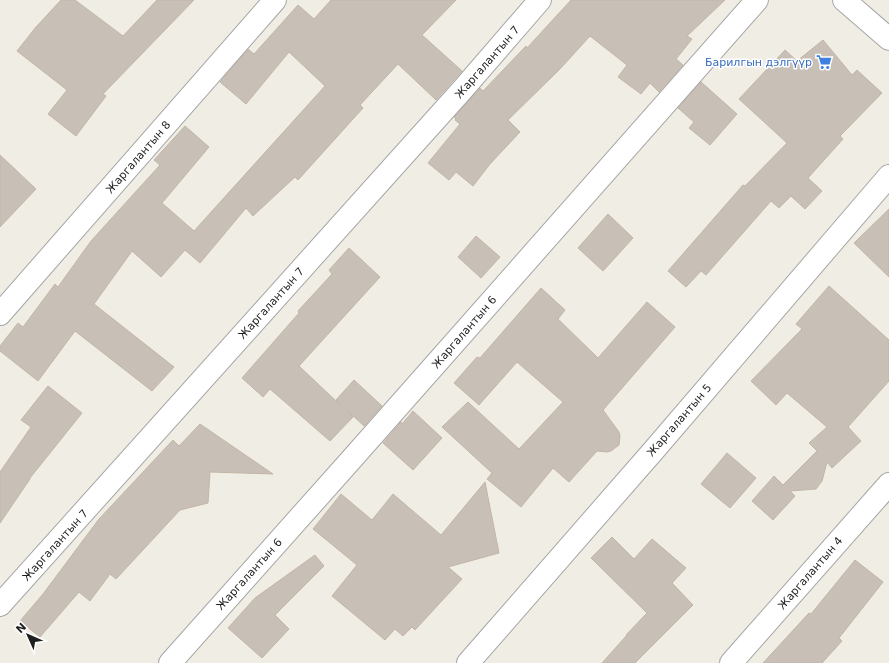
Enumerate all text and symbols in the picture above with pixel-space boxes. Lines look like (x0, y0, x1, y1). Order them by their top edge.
street label: Жаргалантын 7 (452, 23, 522, 101)
supermarket icon: Барилгын дэлгүүр (815, 53, 833, 71)
place label: Барилгын дэлгүүр (705, 56, 812, 69)
street label: Жаргалантын 8 (103, 118, 173, 196)
street label: Жаргалантын 7 (236, 265, 307, 342)
street label: Жаргалантын 6 (429, 293, 499, 371)
street label: Жаргалантын 5 (644, 381, 714, 459)
street label: Жаргалантын 7 (20, 507, 91, 584)
street label: Жаргалантын 4 (775, 534, 845, 612)
street label: Жаргалантын 6 (214, 536, 285, 613)
north arrow (8, 615, 48, 655)
text: N (13, 620, 29, 636)

